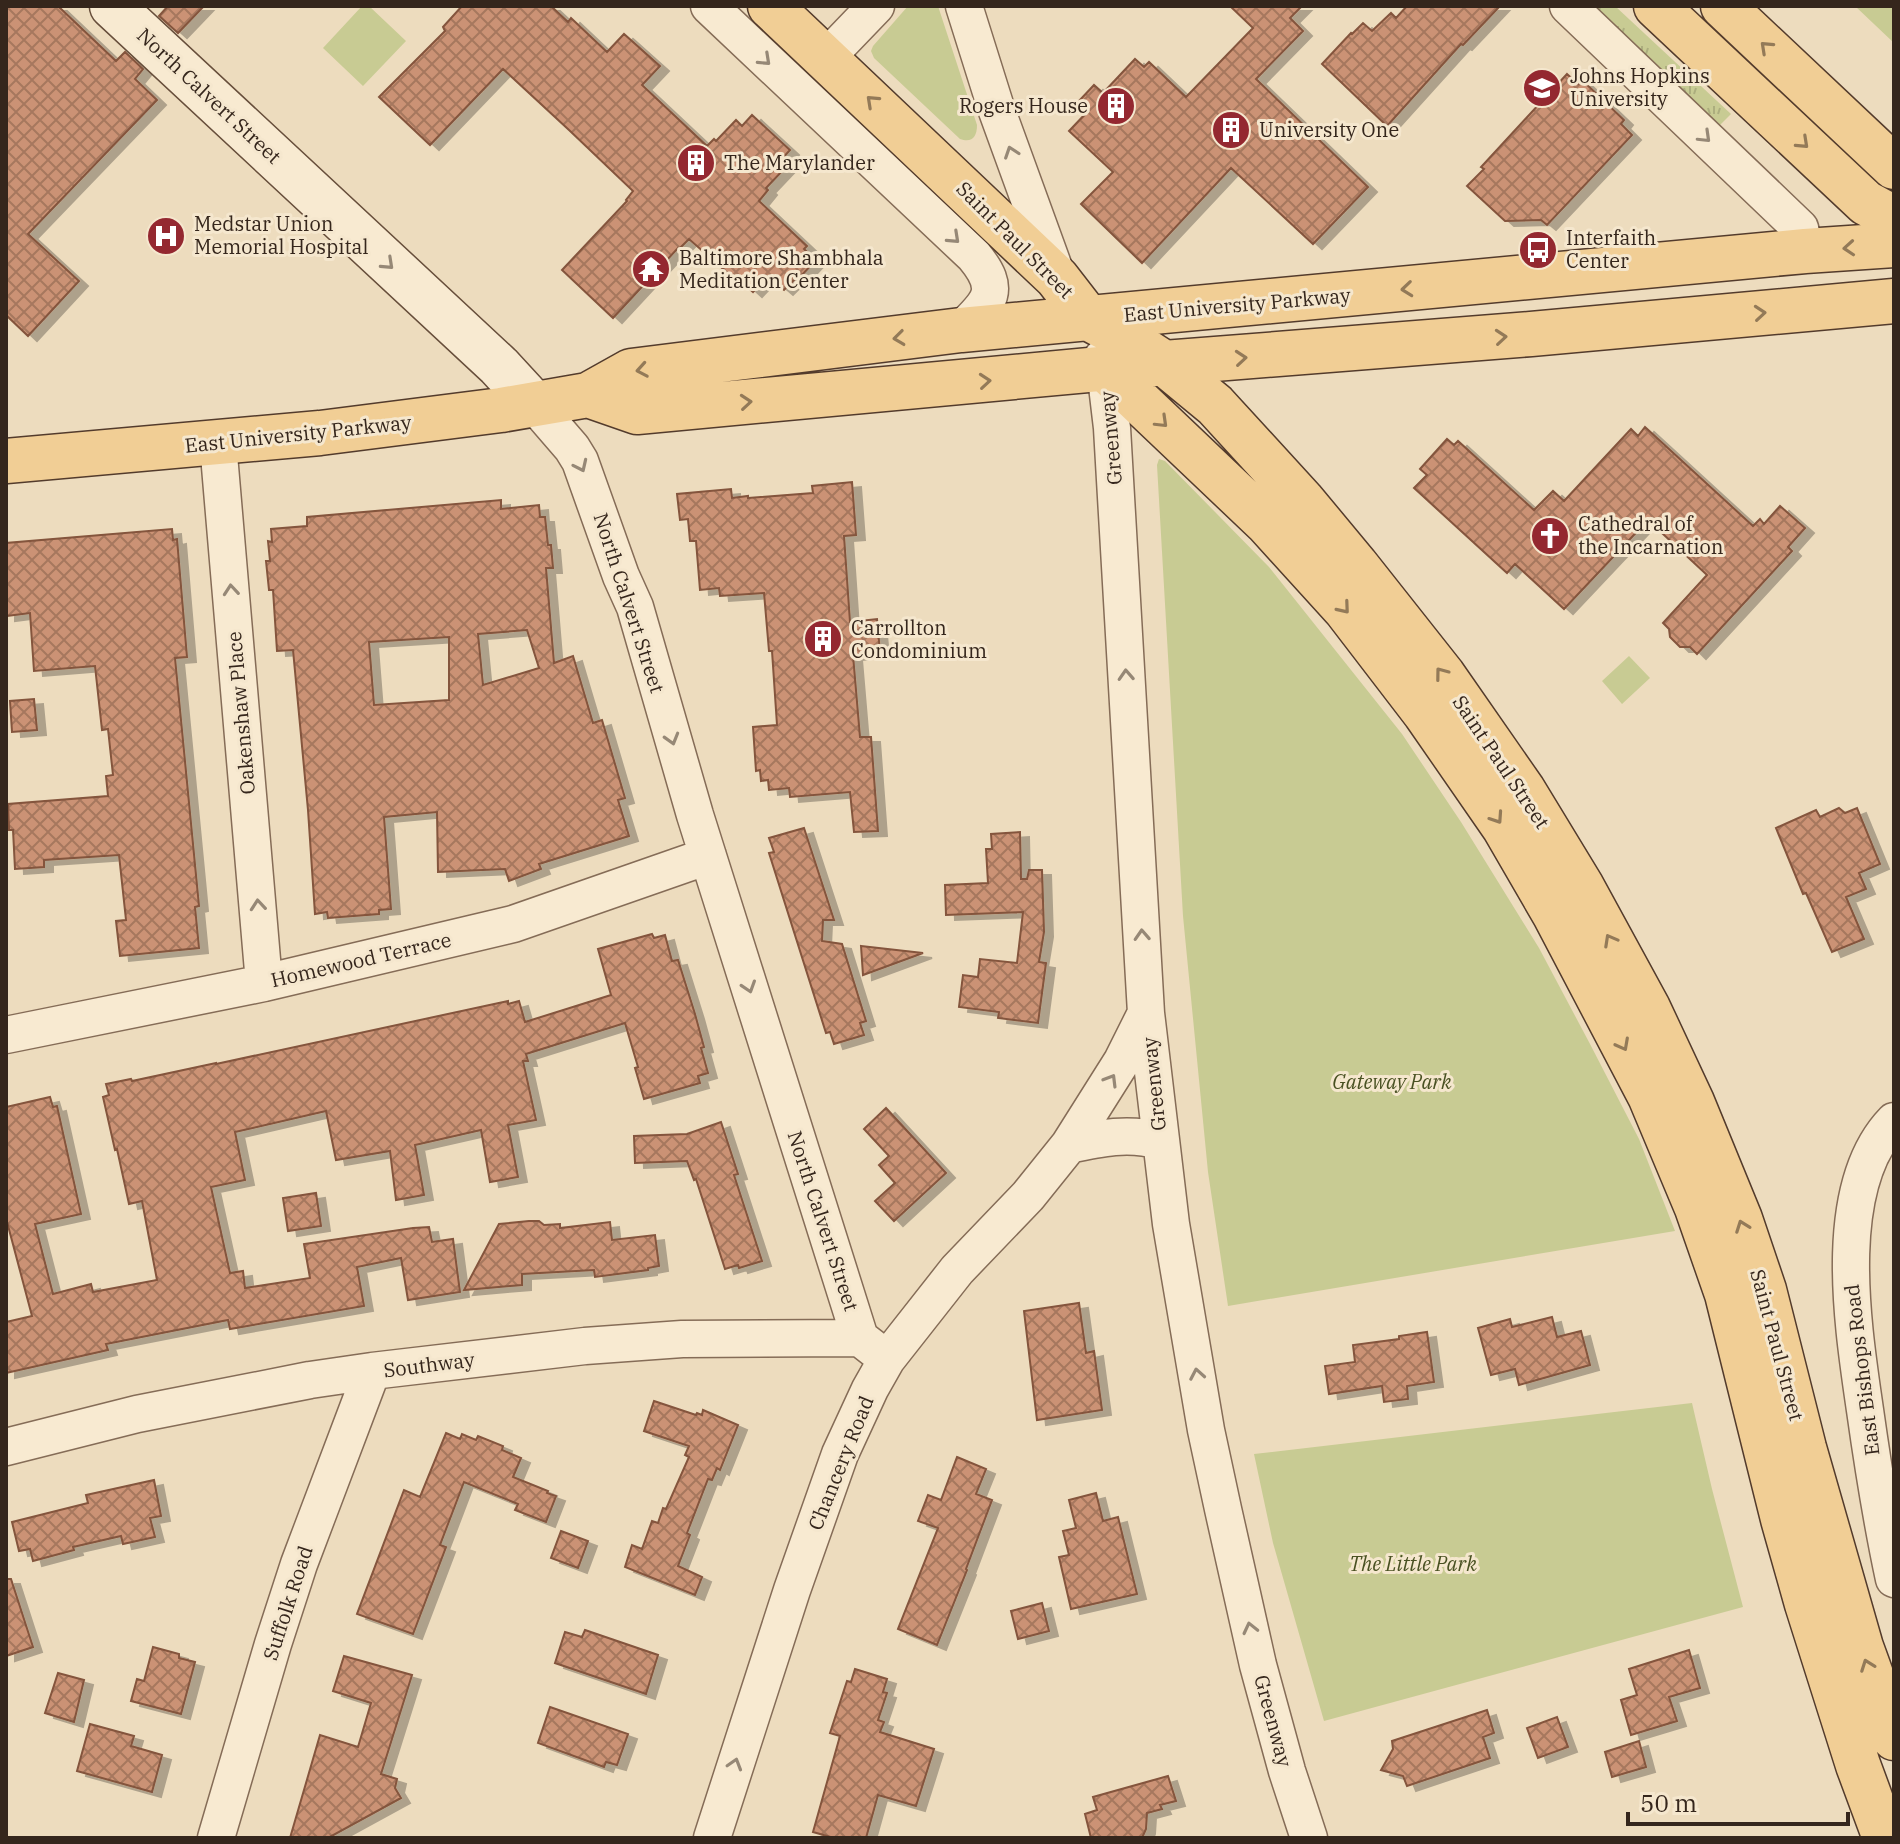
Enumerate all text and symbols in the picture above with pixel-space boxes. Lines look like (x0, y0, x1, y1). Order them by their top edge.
street label: North Calvert Street (131, 22, 287, 170)
one-way arrow (1761, 42, 1776, 56)
one-way arrow (756, 50, 770, 65)
place label: Johns Hopkins University (1570, 62, 1710, 112)
school or university icon: Johns Hopkins University (1521, 67, 1563, 109)
building icon: Rogers House (1095, 85, 1137, 127)
place label: Rogers House (959, 92, 1088, 119)
one-way arrow (867, 96, 881, 111)
building icon: University One (1210, 109, 1252, 151)
place label: University One (1259, 116, 1399, 143)
one-way arrow (1696, 128, 1710, 143)
one-way arrow (1794, 134, 1808, 149)
building icon: The Marylander (675, 142, 717, 184)
one-way arrow (1005, 146, 1021, 160)
place label: The Marylander (724, 149, 875, 176)
street label: Saint Paul Street (951, 175, 1080, 304)
place label: Medstar Union Memorial Hospital (194, 210, 369, 260)
hospital icon: Medstar Union Memorial Hospital (145, 215, 187, 257)
place label: Interfaith Center (1566, 224, 1656, 274)
one-way arrow (945, 228, 960, 242)
bus stop icon: Interfaith Center (1517, 229, 1559, 271)
one-way arrow (1842, 239, 1855, 256)
place label: Baltimore Shambhala Meditation Center (679, 244, 884, 294)
temple icon: Baltimore Shambhala Meditation Center (630, 248, 672, 290)
one-way arrow (379, 254, 394, 268)
one-way arrow (1400, 280, 1413, 297)
street label: East University Parkway (1122, 281, 1352, 328)
one-way arrow (1754, 305, 1767, 322)
one-way arrow (1495, 328, 1508, 345)
one-way arrow (893, 329, 906, 346)
one-way arrow (1235, 349, 1248, 366)
one-way arrow (635, 361, 648, 378)
one-way arrow (979, 372, 992, 389)
street label: Greenway (1093, 390, 1128, 486)
one-way arrow (740, 394, 753, 411)
street label: East University Parkway (183, 408, 413, 459)
one-way arrow (1153, 412, 1168, 426)
one-way arrow (571, 458, 587, 472)
street label: North Calvert Street (588, 509, 671, 696)
place label: Cathedral of the Incarnation (1578, 510, 1724, 560)
church icon: Cathedral of the Incarnation (1529, 515, 1571, 557)
one-way arrow (223, 583, 240, 596)
one-way arrow (1334, 599, 1348, 614)
place label: Carrollton Condominium (851, 614, 987, 664)
building icon: Carrollton Condominium (802, 618, 844, 660)
street label: Oakenshaw Place (220, 630, 261, 796)
one-way arrow (1436, 667, 1450, 682)
one-way arrow (1118, 668, 1135, 681)
street label: Saint Paul Street (1447, 690, 1556, 834)
one-way arrow (663, 732, 679, 745)
one-way arrow (1487, 809, 1502, 823)
one-way arrow (249, 898, 266, 911)
street label: Homewood Terrace (268, 926, 454, 993)
one-way arrow (1134, 928, 1151, 941)
one-way arrow (1605, 933, 1620, 948)
one-way arrow (740, 980, 756, 994)
street label: Greenway (1135, 1036, 1172, 1132)
one-way arrow (1613, 1037, 1629, 1051)
park label: Gateway Park (1332, 1068, 1452, 1095)
one-way arrow (1101, 1074, 1116, 1089)
street label: North Calvert Street (782, 1127, 865, 1314)
one-way arrow (1735, 1220, 1752, 1234)
street label: Saint Paul Street (1744, 1266, 1811, 1424)
street label: East Bishops Road (1838, 1283, 1885, 1457)
street label: Southway (382, 1345, 476, 1383)
one-way arrow (1189, 1367, 1206, 1381)
street label: Chancery Road (801, 1392, 880, 1534)
street label: Suffolk Road (256, 1542, 319, 1664)
park label: The Little Park (1349, 1550, 1477, 1577)
one-way arrow (1242, 1622, 1259, 1636)
one-way arrow (1860, 1658, 1877, 1672)
street label: Greenway (1248, 1672, 1299, 1770)
one-way arrow (726, 1757, 742, 1771)
scale bar (1628, 1776, 1848, 1826)
text: 50 m (1640, 1787, 1697, 1819)

